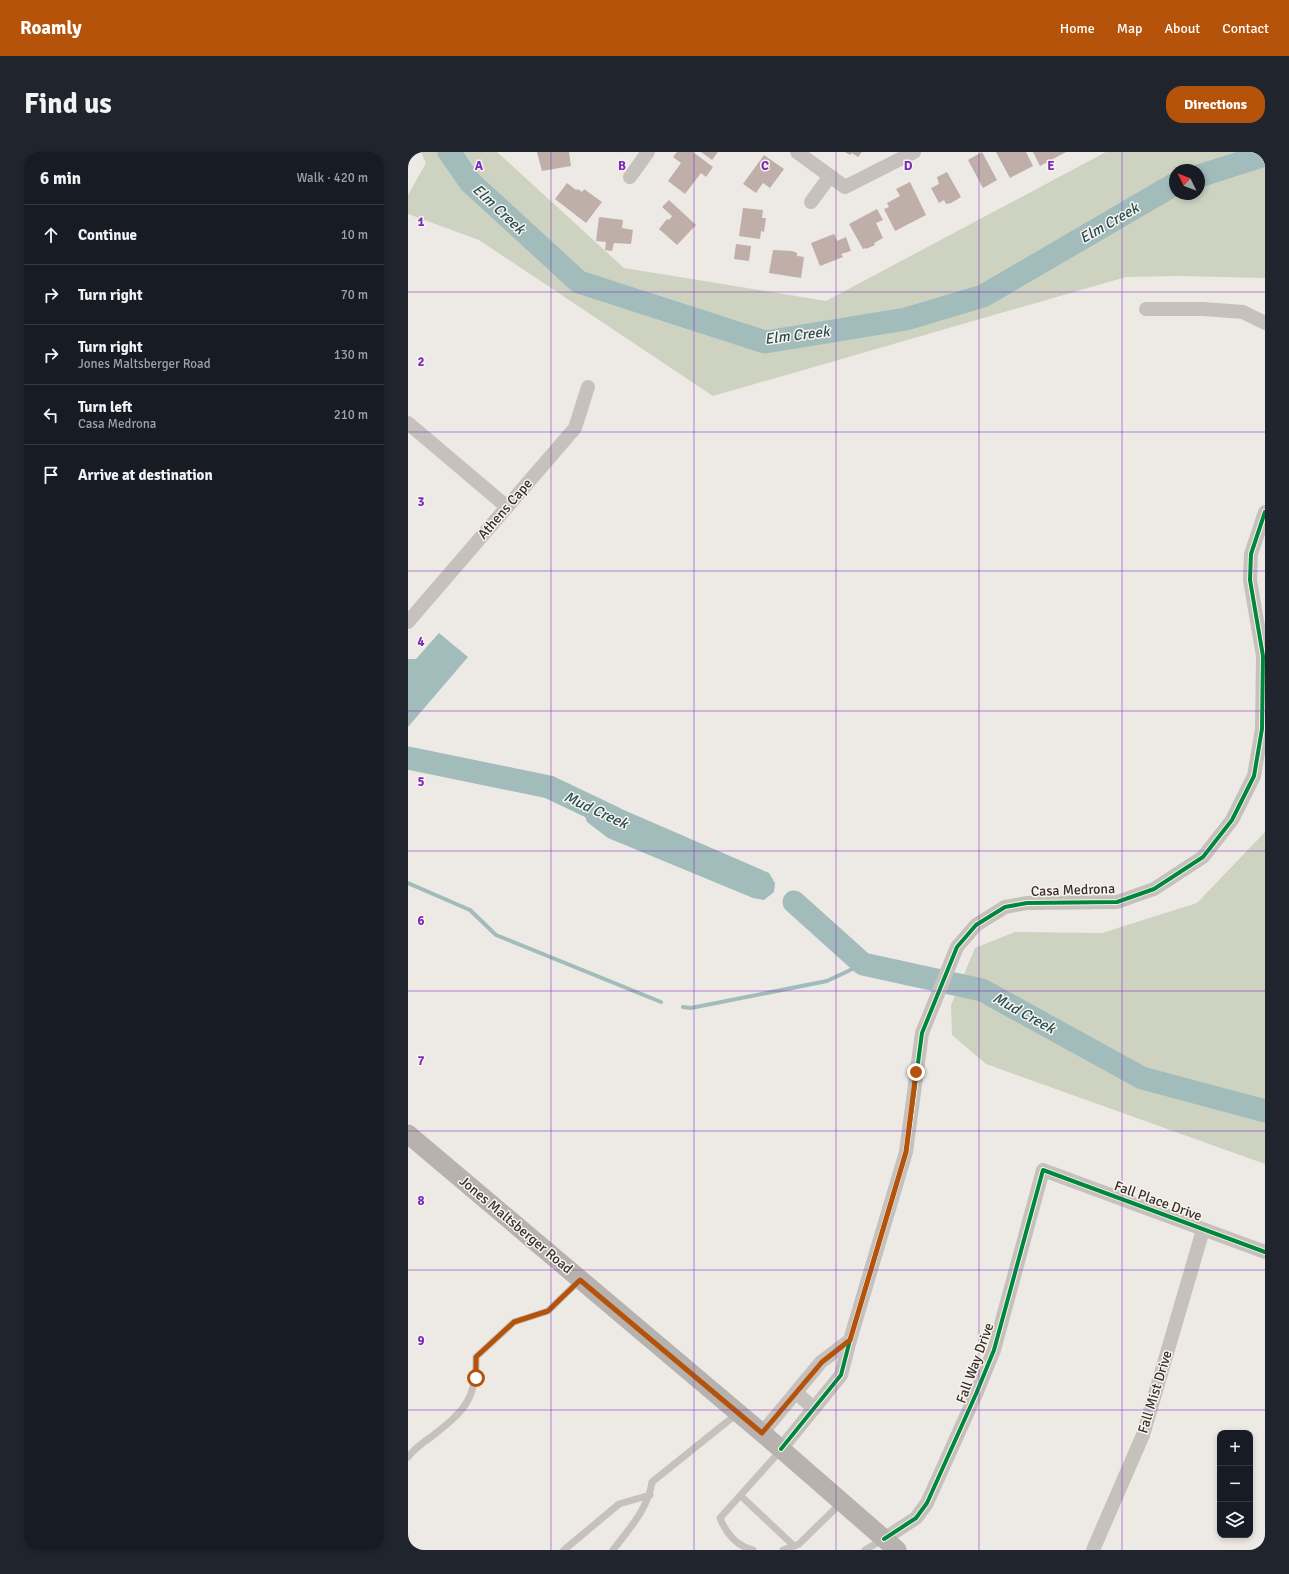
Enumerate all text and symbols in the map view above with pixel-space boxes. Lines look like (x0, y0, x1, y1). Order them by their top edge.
text: Roamly (20, 16, 82, 40)
text: Home (1060, 20, 1095, 37)
text: Map (1117, 20, 1142, 37)
text: About (1164, 20, 1200, 37)
text: Contact (1222, 20, 1269, 37)
button: Directions (1166, 86, 1265, 123)
text: Find us (24, 87, 112, 121)
text: A (475, 158, 484, 174)
text: B (618, 158, 626, 174)
text: C (761, 158, 769, 174)
text: D (904, 158, 913, 174)
text: E (1047, 158, 1055, 174)
north arrow (1169, 164, 1205, 200)
text: 6 min (40, 168, 81, 189)
text: Walk · 420 m (297, 170, 368, 186)
water label: Elm Creek (469, 180, 530, 239)
water label: Elm Creek (1076, 198, 1143, 247)
text: 1 (417, 214, 425, 230)
icon: ahead (40, 224, 62, 246)
text: Continue (78, 226, 137, 244)
text: 10 m (341, 227, 368, 243)
icon: right (40, 284, 62, 306)
text: Turn right (78, 286, 143, 304)
text: 70 m (341, 287, 368, 303)
water label: Elm Creek (764, 322, 832, 348)
text: Turn right (78, 338, 143, 356)
icon: right (40, 344, 62, 366)
text: 130 m (334, 347, 368, 363)
text: 2 (417, 354, 425, 370)
text: Jones Maltsberger Road (78, 356, 211, 372)
text: Turn left (78, 398, 132, 416)
icon: left (40, 404, 62, 426)
text: 210 m (334, 407, 368, 423)
text: Casa Medrona (78, 416, 156, 432)
icon: arrive (40, 464, 62, 486)
text: Arrive at destination (78, 466, 213, 484)
street label: Athens Cape (474, 475, 536, 543)
text: 3 (417, 494, 425, 510)
text: 4 (417, 634, 425, 650)
text: 5 (417, 774, 425, 790)
water label: Mud Creek (561, 787, 632, 833)
street label: Casa Medrona (1031, 880, 1115, 900)
text: 6 (417, 913, 425, 929)
water label: Mud Creek (990, 989, 1060, 1038)
text: 7 (417, 1053, 425, 1069)
route end (907, 1063, 925, 1081)
street label: Jones Maltsberger Road (456, 1173, 576, 1277)
street label: Fall Place Drive (1112, 1177, 1204, 1225)
text: 8 (417, 1193, 425, 1209)
street label: Fall Way Drive (953, 1320, 997, 1406)
text: 9 (417, 1333, 425, 1349)
street label: Fall Mist Drive (1134, 1349, 1176, 1435)
route start (467, 1369, 485, 1387)
map controls (1217, 1430, 1253, 1538)
button: + (1217, 1430, 1253, 1466)
button: − (1217, 1466, 1253, 1502)
button: layers (1217, 1502, 1253, 1538)

